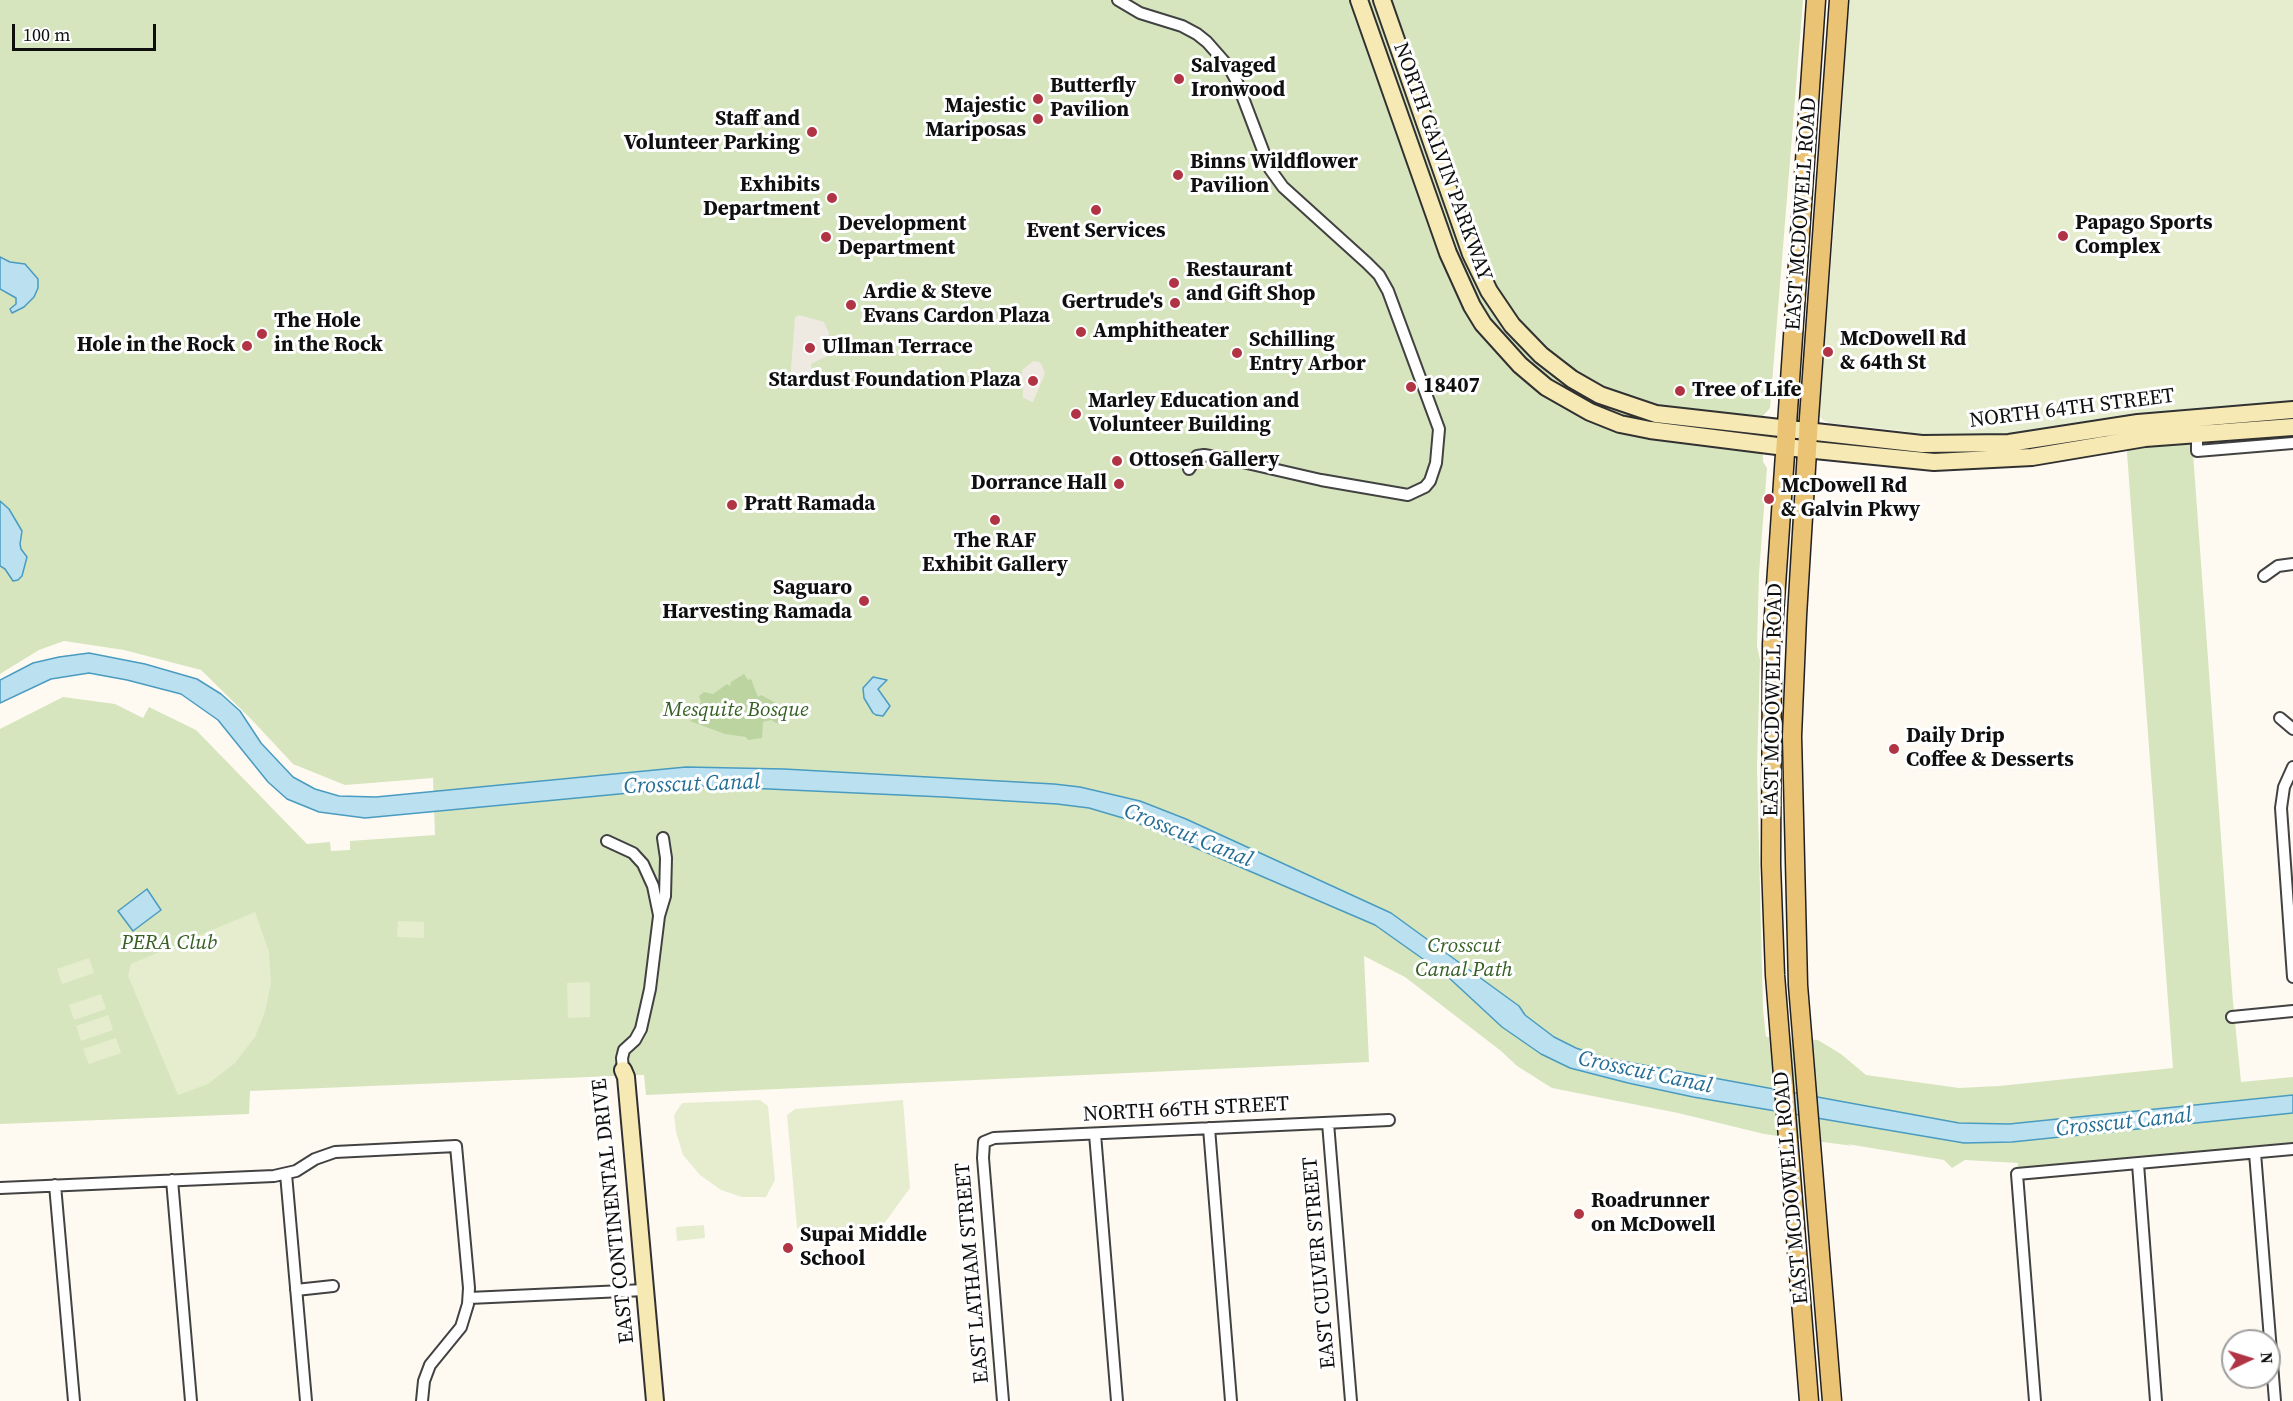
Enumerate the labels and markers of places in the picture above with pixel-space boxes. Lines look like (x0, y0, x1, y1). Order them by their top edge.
place label: Salvaged Ironwood (1191, 54, 1285, 104)
marker: Salvaged Ironwood (1172, 72, 1186, 86)
place label: Butterfly Pavilion (1050, 74, 1136, 124)
marker: Butterfly Pavilion (1031, 92, 1045, 106)
place label: Majestic Mariposas (925, 94, 1026, 144)
place label: Staff and Volunteer Parking (624, 107, 800, 157)
marker: Majestic Mariposas (1031, 112, 1045, 126)
marker: Staff and Volunteer Parking (805, 125, 819, 139)
place label: Binns Wildflower Pavilion (1190, 150, 1358, 200)
marker: Binns Wildflower Pavilion (1171, 168, 1185, 182)
place label: Exhibits Department (703, 173, 820, 223)
marker: Exhibits Department (825, 191, 839, 205)
marker: Event Services (1089, 203, 1103, 217)
place label: Papago Sports Complex (2075, 211, 2212, 261)
place label: Development Department (838, 212, 966, 262)
place label: Event Services (1026, 219, 1166, 245)
marker: Papago Sports Complex (2056, 229, 2070, 243)
marker: Development Department (819, 230, 833, 244)
place label: Restaurant and Gift Shop (1186, 258, 1315, 308)
marker: Restaurant and Gift Shop (1167, 276, 1181, 290)
place label: Ardie & Steve Evans Cardon Plaza (863, 280, 1050, 330)
place label: Gertrude's (1062, 290, 1163, 316)
marker: Gertrude's (1168, 296, 1182, 310)
marker: Ardie & Steve Evans Cardon Plaza (844, 298, 858, 312)
place label: The Hole in the Rock (274, 309, 383, 359)
place label: Amphitheater (1093, 319, 1229, 345)
marker: Amphitheater (1074, 325, 1088, 339)
marker: The Hole in the Rock (255, 327, 269, 341)
place label: McDowell Rd & 64th St (1840, 327, 1966, 377)
place label: Schilling Entry Arbor (1249, 328, 1366, 378)
place label: Hole in the Rock (77, 333, 235, 359)
place label: Ullman Terrace (822, 335, 973, 361)
marker: Hole in the Rock (240, 339, 254, 353)
marker: Ullman Terrace (803, 341, 817, 355)
marker: McDowell Rd & 64th St (1821, 345, 1835, 359)
marker: Schilling Entry Arbor (1230, 346, 1244, 360)
place label: Stardust Foundation Plaza (768, 368, 1021, 394)
marker: Stardust Foundation Plaza (1026, 374, 1040, 388)
place label: 18407 (1423, 374, 1480, 400)
place label: Tree of Life (1692, 378, 1801, 404)
marker: 18407 (1404, 380, 1418, 394)
marker: Tree of Life (1673, 384, 1687, 398)
place label: Marley Education and Volunteer Building (1088, 389, 1299, 439)
marker: Marley Education and Volunteer Building (1069, 407, 1083, 421)
place label: Ottosen Gallery (1129, 448, 1279, 474)
marker: Ottosen Gallery (1110, 454, 1124, 468)
place label: Dorrance Hall (971, 471, 1107, 497)
place label: McDowell Rd & Galvin Pkwy (1781, 474, 1920, 524)
marker: Dorrance Hall (1112, 477, 1126, 491)
place label: Pratt Ramada (744, 492, 875, 518)
marker: McDowell Rd & Galvin Pkwy (1762, 492, 1776, 506)
marker: Pratt Ramada (725, 498, 739, 512)
marker: The RAF Exhibit Gallery (988, 513, 1002, 527)
place label: The RAF Exhibit Gallery (922, 529, 1068, 579)
place label: Saguaro Harvesting Ramada (662, 576, 852, 626)
marker: Saguaro Harvesting Ramada (857, 594, 871, 608)
place label: Daily Drip Coffee & Desserts (1906, 724, 2074, 774)
marker: Daily Drip Coffee & Desserts (1887, 742, 1901, 756)
place label: Roadrunner on McDowell (1591, 1189, 1715, 1239)
marker: Roadrunner on McDowell (1572, 1207, 1586, 1221)
place label: Supai Middle School (800, 1223, 927, 1273)
marker: Supai Middle School (781, 1241, 795, 1255)

